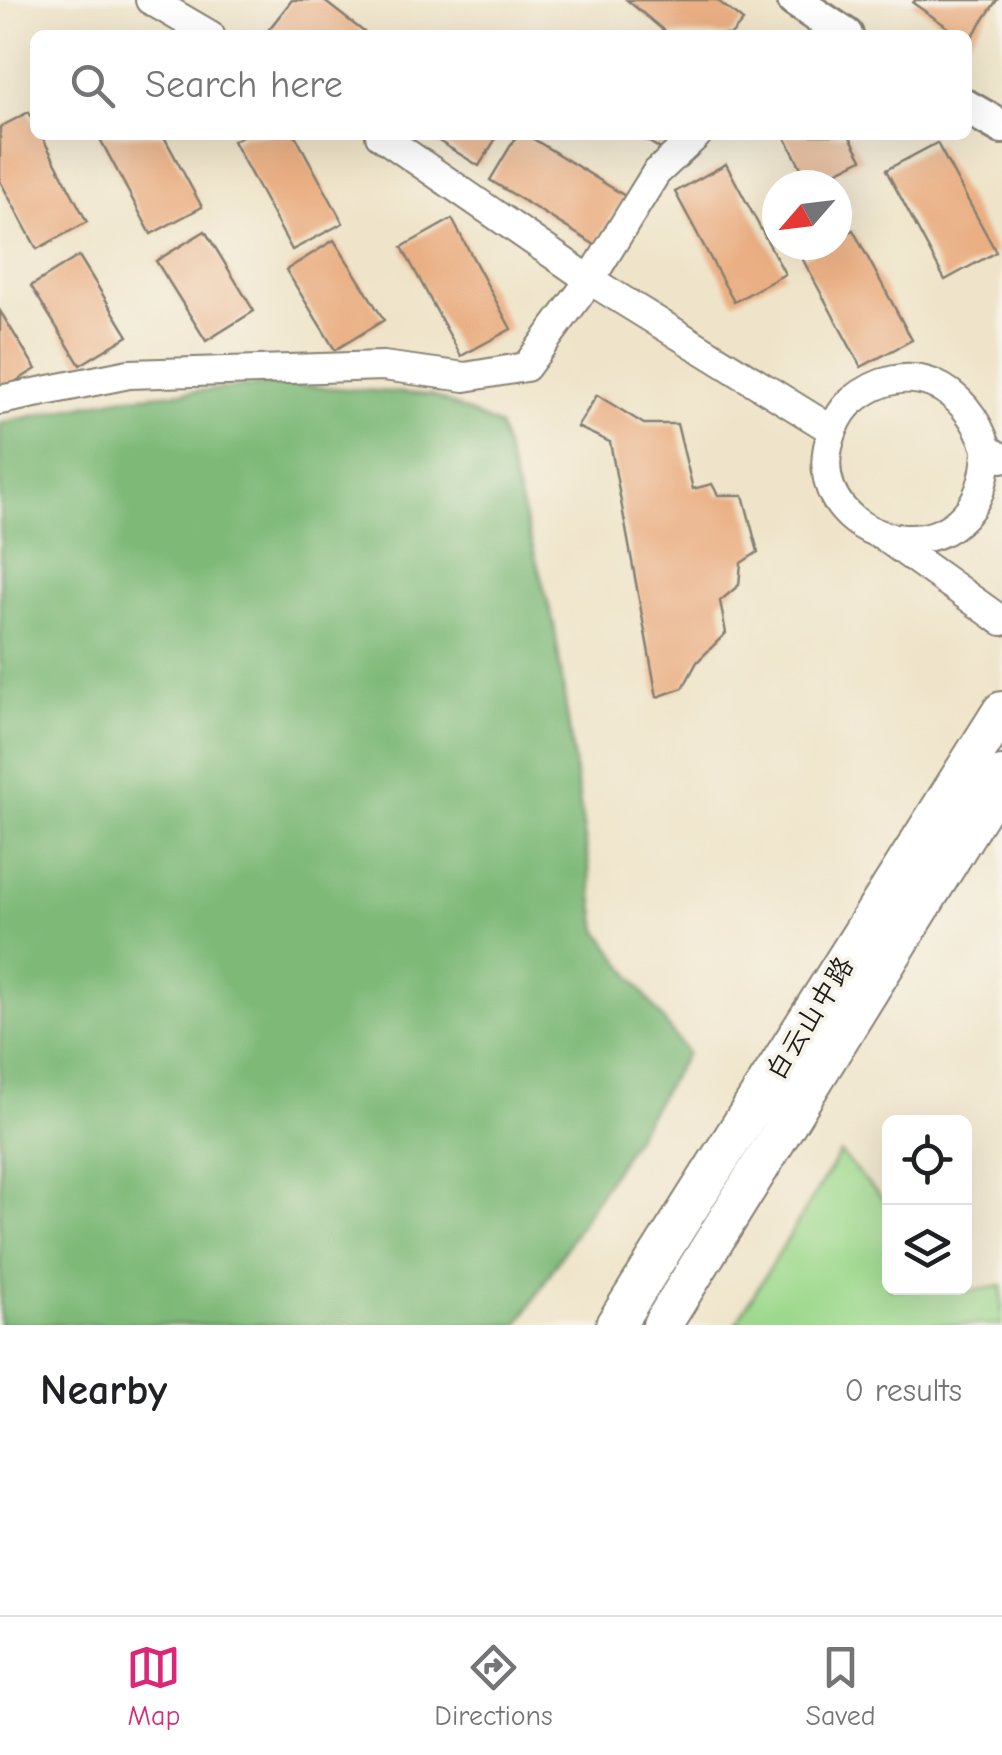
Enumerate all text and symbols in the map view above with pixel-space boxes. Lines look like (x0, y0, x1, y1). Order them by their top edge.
search box (30, 30, 972, 140)
icon: search (65, 58, 120, 113)
text: Search here (145, 63, 343, 107)
north arrow (762, 170, 852, 260)
street label: 白云山中路 (759, 951, 861, 1086)
map controls (882, 1115, 972, 1295)
button: locate (882, 1115, 972, 1205)
button: layers (882, 1205, 972, 1295)
text: Nearby (40, 1366, 167, 1415)
text: 0 results (845, 1372, 962, 1409)
tab: Map (126, 1640, 181, 1732)
tab: Directions (434, 1640, 553, 1732)
tab: Saved (806, 1640, 876, 1732)

